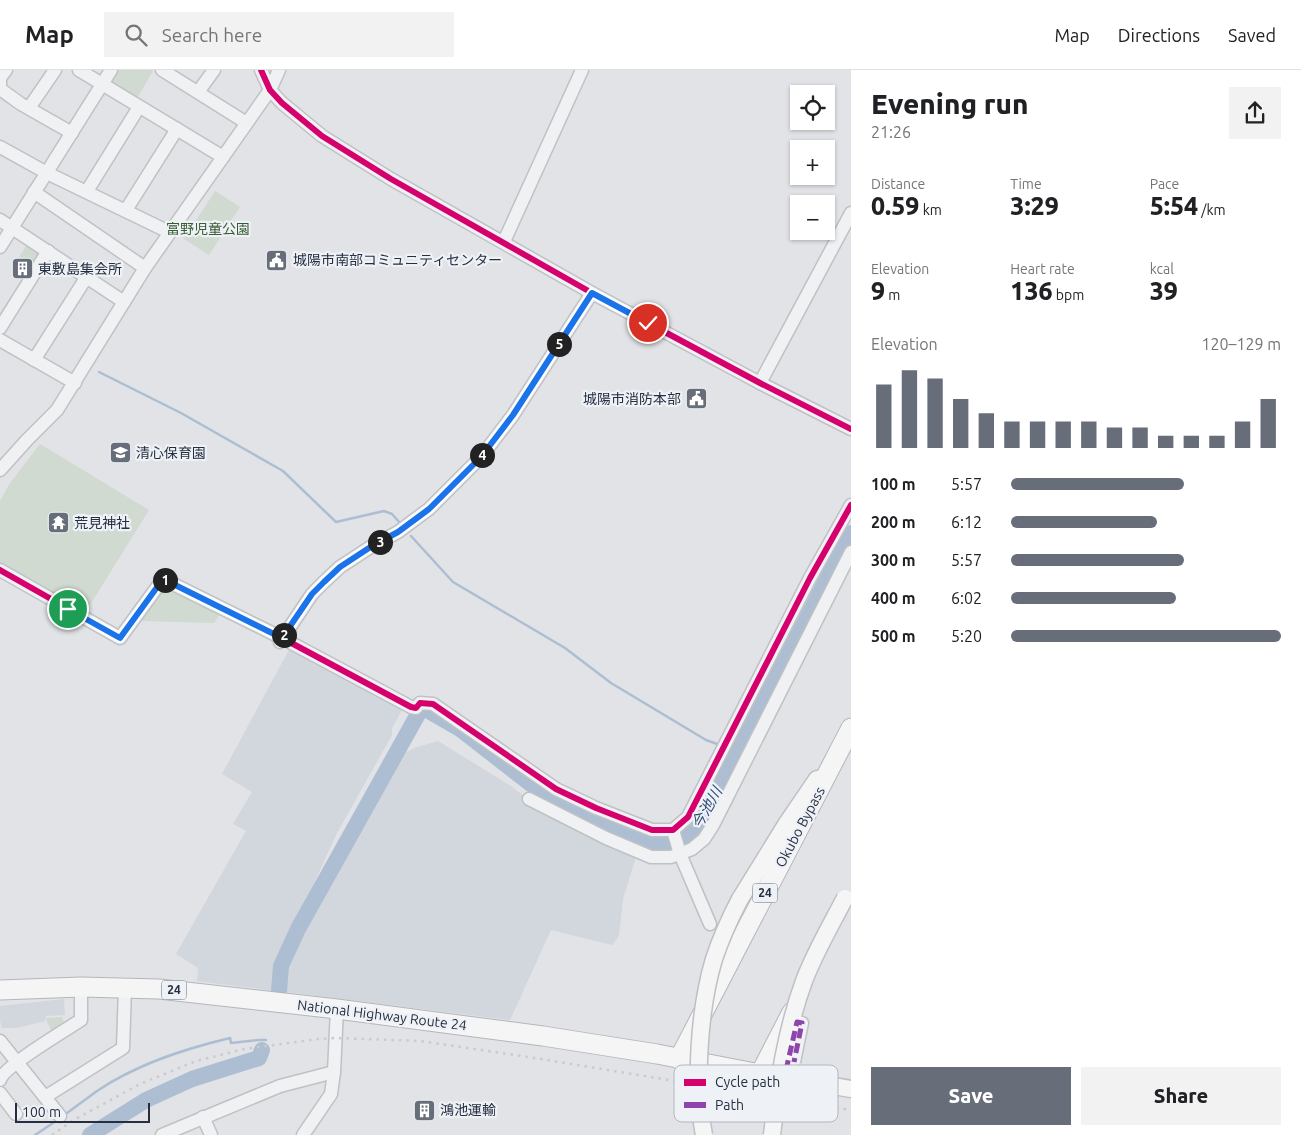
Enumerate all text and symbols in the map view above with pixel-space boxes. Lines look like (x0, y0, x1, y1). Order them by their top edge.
search box (104, 12, 454, 57)
text: Map (25, 21, 74, 48)
icon: search (122, 21, 150, 49)
text: Search here (162, 24, 262, 46)
text: Map (1054, 25, 1090, 45)
text: Directions (1118, 25, 1200, 45)
text: Saved (1228, 25, 1276, 45)
map controls (790, 85, 835, 240)
button: locate (790, 85, 835, 130)
button: share (1229, 87, 1281, 139)
text: Evening run (871, 88, 1029, 119)
text: 21:26 (871, 123, 911, 141)
button: + (790, 140, 835, 185)
text: Distance (871, 176, 925, 192)
text: Time (1010, 176, 1042, 192)
text: Pace (1150, 176, 1179, 192)
text: 0.59 (871, 192, 919, 220)
text: 3:29 (1010, 192, 1059, 220)
text: 5:54 (1150, 192, 1198, 220)
button: − (790, 195, 835, 240)
text: km (919, 202, 942, 218)
text: /km (1198, 202, 1226, 218)
park label: 富野児童公園 (166, 221, 250, 237)
public building icon: 城陽市南部コミュニティセンター (265, 248, 289, 272)
place label: 城陽市南部コミュニティセンター (293, 252, 502, 268)
building icon: 東敷島集会所 (10, 257, 34, 281)
place label: 東敷島集会所 (38, 261, 122, 277)
text: Elevation (871, 261, 929, 277)
text: Heart rate (1010, 261, 1075, 277)
text: kcal (1150, 261, 1174, 277)
text: 9 (871, 277, 885, 305)
text: 136 (1010, 277, 1053, 305)
text: 39 (1150, 277, 1178, 305)
text: m (885, 287, 900, 303)
text: bpm (1053, 287, 1084, 303)
pin (627, 302, 669, 344)
icon: check (634, 309, 662, 337)
pin: 5 (546, 332, 572, 356)
text: Elevation (871, 335, 938, 353)
text: 120–129 m (1201, 335, 1281, 353)
text: 5 (556, 336, 563, 352)
public building icon: 城陽市消防本部 (685, 387, 709, 411)
place label: 城陽市消防本部 (583, 391, 681, 407)
school or university icon: 清心保育園 (108, 441, 132, 465)
pin: 4 (470, 442, 494, 468)
place label: 清心保育園 (136, 445, 206, 461)
text: 4 (479, 447, 486, 463)
text: 100 m (871, 475, 916, 493)
text: 5:57 (951, 475, 982, 493)
temple icon: 荒見神社 (46, 511, 70, 535)
text: 200 m (871, 513, 916, 531)
text: 6:12 (951, 513, 982, 531)
place label: 荒見神社 (74, 515, 130, 531)
pin: 3 (368, 530, 392, 554)
text: 3 (377, 534, 384, 550)
text: 300 m (871, 551, 916, 569)
text: 5:57 (951, 551, 982, 569)
pin: 1 (152, 568, 178, 592)
text: 1 (162, 572, 169, 588)
pin (47, 588, 89, 630)
text: 400 m (871, 589, 916, 607)
text: 6:02 (951, 589, 982, 607)
icon: arrive (54, 595, 82, 623)
pin: 2 (272, 622, 296, 648)
text: 2 (281, 627, 288, 643)
text: 500 m (871, 627, 916, 645)
text: 5:20 (951, 627, 982, 645)
water label: 今池川 (688, 782, 726, 831)
street label: Okubo Bypass (772, 784, 828, 870)
road number: 24 (752, 884, 778, 902)
road number: 24 (162, 980, 186, 1000)
street label: National Highway Route 24 (296, 997, 468, 1033)
legend (674, 1065, 838, 1122)
button: Save (871, 1067, 1071, 1125)
button: Share (1081, 1067, 1281, 1125)
text: Cycle path (715, 1074, 780, 1090)
text: Path (715, 1097, 744, 1113)
building icon: 鴻池運輸 (412, 1098, 436, 1122)
scale bar (15, 1100, 150, 1123)
place label: 鴻池運輸 (440, 1102, 496, 1118)
text: 100 m (22, 1104, 61, 1120)

